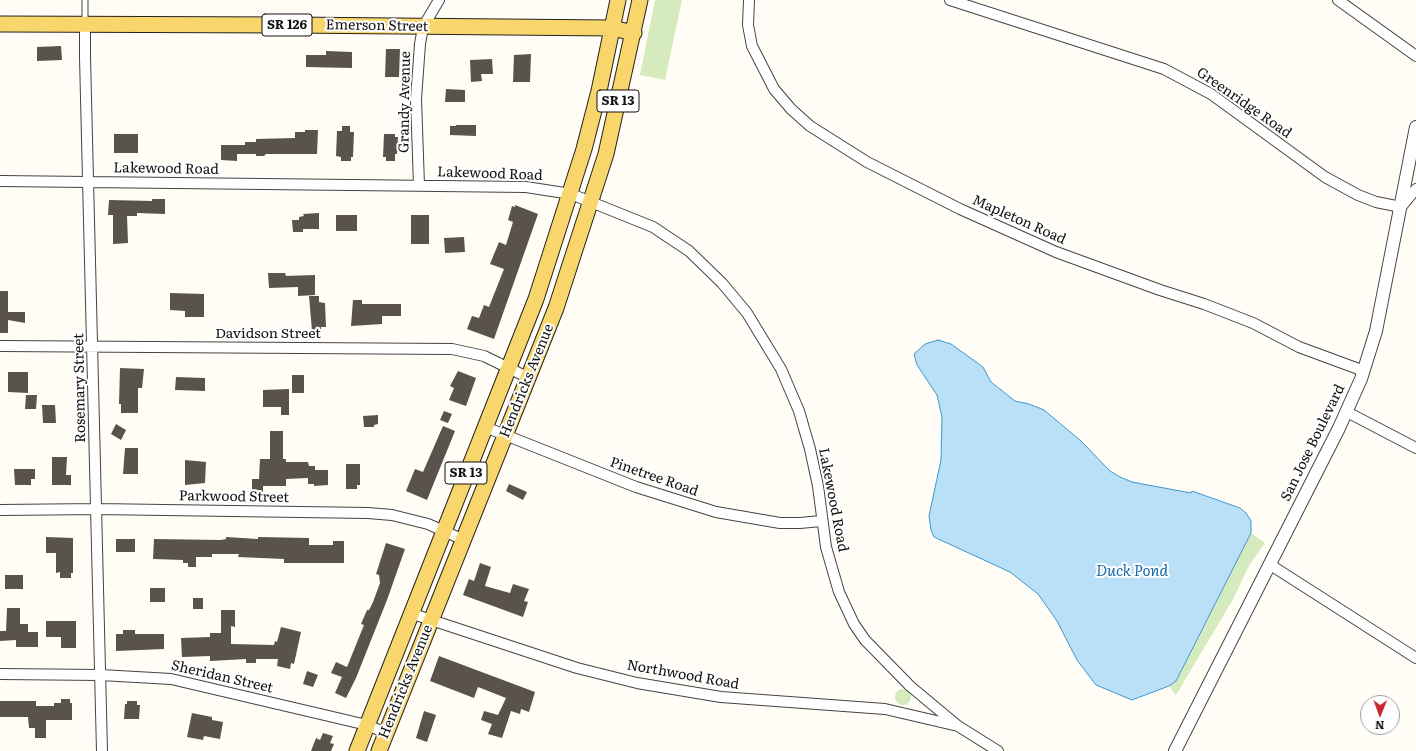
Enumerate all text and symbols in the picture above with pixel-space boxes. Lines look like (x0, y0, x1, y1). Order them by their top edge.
road number: SR 126 (262, 14, 312, 36)
street label: Emerson Street (326, 17, 428, 35)
street label: Grandy Avenue (396, 51, 414, 153)
street label: Greenridge Road (1193, 64, 1295, 142)
road number: SR 13 (597, 90, 639, 112)
street label: Lakewood Road (113, 160, 219, 178)
street label: Lakewood Road (437, 164, 543, 184)
street label: Mapleton Road (970, 192, 1068, 248)
street label: Hendricks Avenue (496, 322, 558, 440)
street label: Davidson Street (215, 326, 321, 342)
street label: Rosemary Street (71, 333, 89, 443)
street label: San Jose Boulevard (1277, 382, 1349, 504)
street label: Lakewood Road (815, 447, 851, 553)
street label: Pinetree Road (608, 454, 700, 500)
road number: SR 13 (445, 462, 487, 484)
street label: Parkwood Street (179, 488, 289, 506)
water label: Duck Pond (1096, 563, 1168, 581)
street label: Hendricks Avenue (375, 623, 437, 741)
street label: Sheridan Street (169, 657, 275, 697)
street label: Northwood Road (626, 657, 740, 693)
north arrow (1360, 695, 1400, 735)
text: N (1375, 718, 1385, 734)

